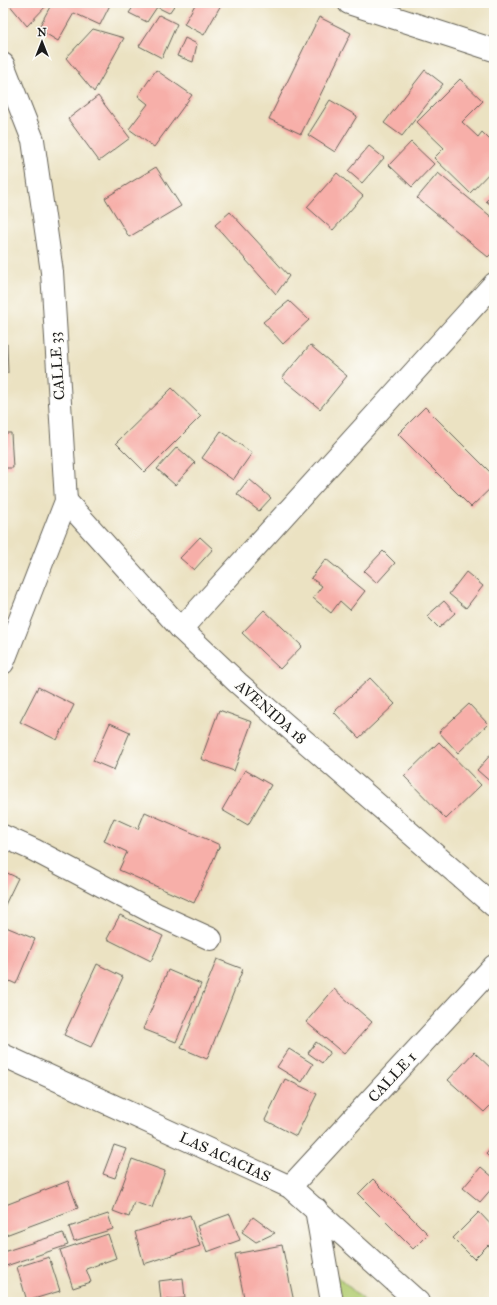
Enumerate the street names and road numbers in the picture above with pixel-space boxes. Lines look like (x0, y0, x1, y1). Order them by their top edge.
street label: CALLE 33 (46, 331, 68, 401)
street label: AVENIDA 18 (231, 676, 310, 748)
street label: CALLE 1 (364, 1048, 420, 1106)
street label: LAS ACACIAS (177, 1128, 273, 1186)

